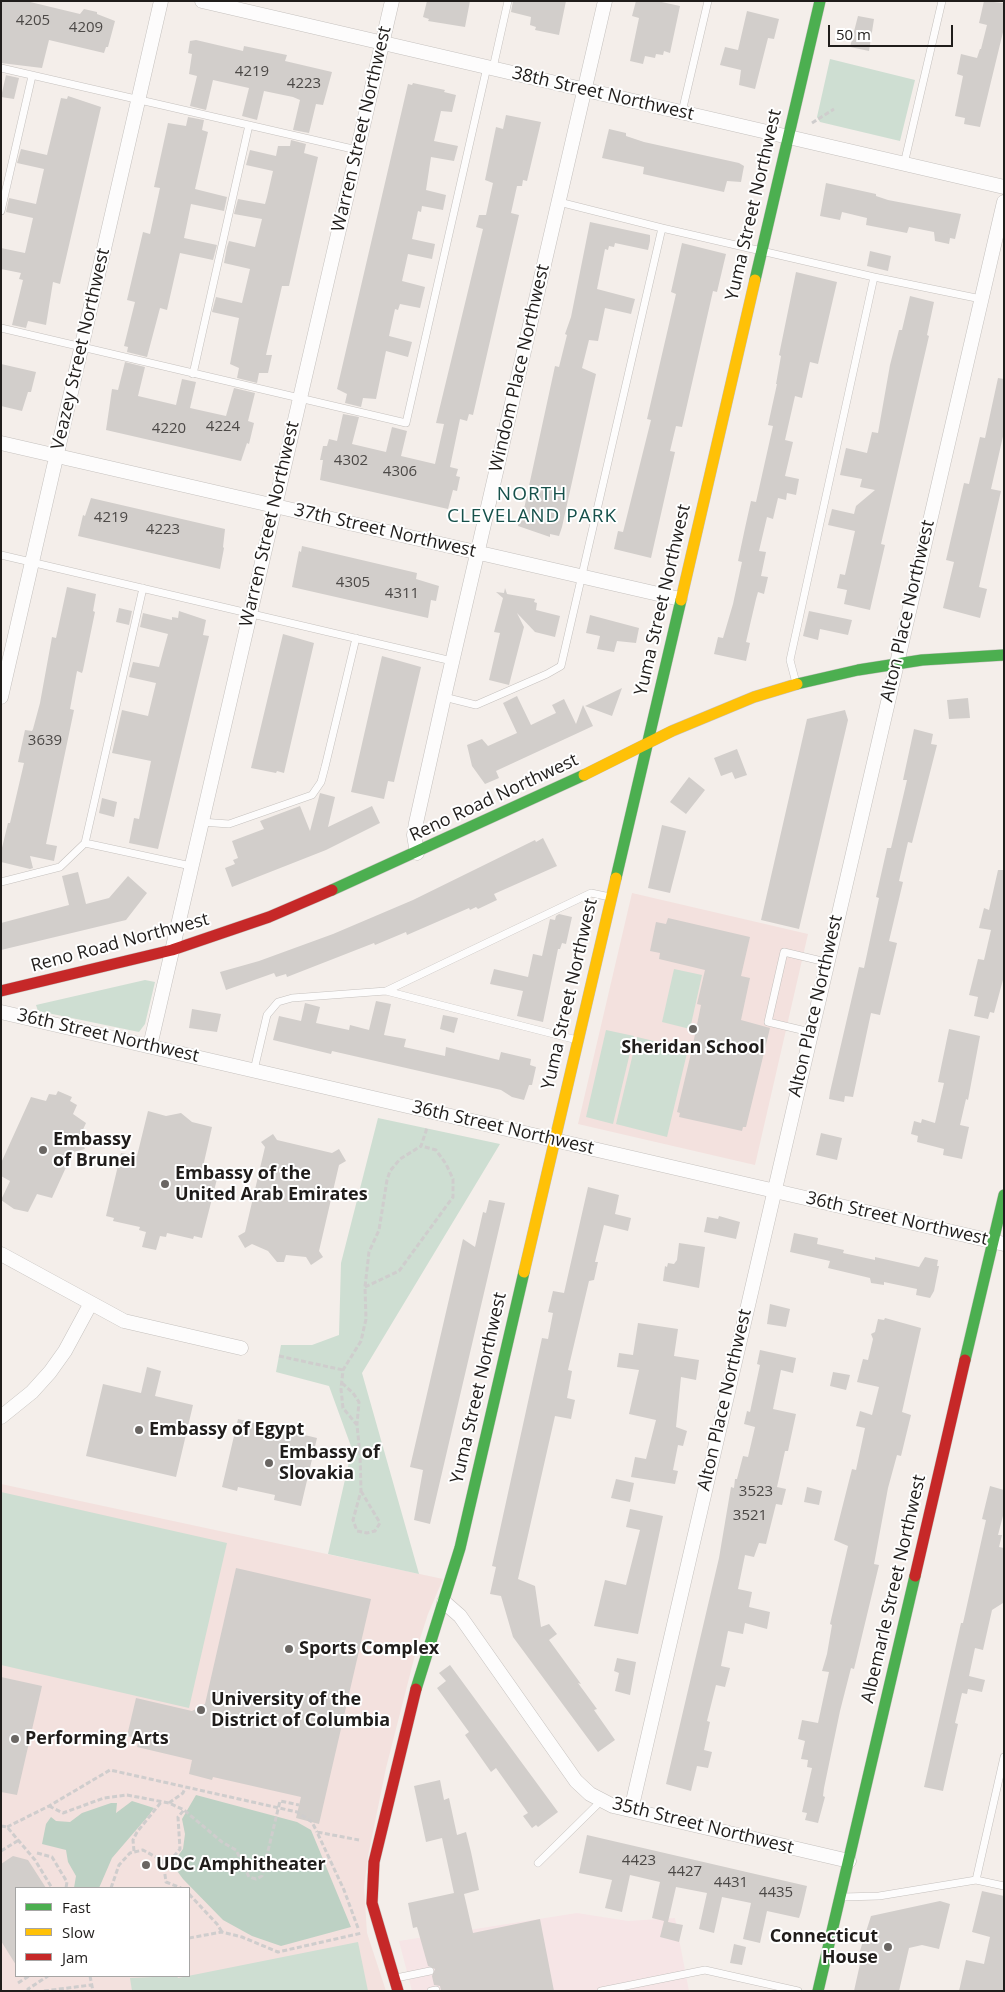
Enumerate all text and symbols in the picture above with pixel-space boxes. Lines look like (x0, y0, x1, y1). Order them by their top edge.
house number: 4205 (16, 12, 50, 30)
scale bar (830, 15, 955, 47)
house number: 4209 (69, 19, 103, 37)
street label: Warren Street Northwest (328, 24, 396, 234)
text: 50 m (836, 24, 871, 44)
house number: 4219 (235, 63, 269, 81)
street label: 38th Street Northwest (510, 63, 696, 125)
house number: 4223 (287, 75, 321, 93)
street label: Yuma Street Northwest (721, 107, 787, 303)
street label: Veazey Street Northwest (47, 246, 115, 452)
street label: Windom Place Northwest (486, 262, 554, 474)
house number: 4224 (206, 418, 240, 436)
street label: Warren Street Northwest (236, 419, 304, 629)
house number: 4220 (152, 420, 186, 438)
house number: 4302 (334, 452, 368, 470)
house number: 4306 (383, 463, 417, 481)
district label: NORTH CLEVELAND PARK (445, 484, 619, 528)
street label: 37th Street Northwest (292, 500, 478, 562)
street label: Yuma Street Northwest (630, 502, 696, 698)
house number: 4219 (94, 509, 128, 527)
street label: Alton Place Northwest (877, 518, 939, 704)
house number: 4223 (146, 521, 180, 539)
house number: 4305 (336, 574, 370, 592)
house number: 4311 (385, 585, 419, 603)
house number: 3639 (28, 732, 62, 750)
street label: Reno Road Northwest (406, 749, 582, 847)
street label: Yuma Street Northwest (537, 896, 603, 1092)
street label: Reno Road Northwest (29, 909, 211, 977)
street label: Alton Place Northwest (785, 913, 847, 1099)
street label: 36th Street Northwest (15, 1005, 201, 1067)
marker: Sheridan School (687, 1023, 699, 1035)
place label: Sheridan School (621, 1037, 765, 1059)
street label: 36th Street Northwest (410, 1097, 596, 1159)
place label: Embassy of Brunei (53, 1129, 136, 1172)
marker: Embassy of Brunei (37, 1144, 49, 1156)
place label: Embassy of the United Arab Emirates (175, 1163, 368, 1206)
marker: Embassy of the United Arab Emirates (159, 1178, 171, 1190)
street label: 36th Street Northwest (804, 1188, 990, 1250)
street label: Yuma Street Northwest (446, 1290, 512, 1486)
street label: Alton Place Northwest (694, 1307, 756, 1493)
place label: Embassy of Egypt (149, 1419, 304, 1441)
marker: Embassy of Egypt (133, 1424, 145, 1436)
place label: Embassy of Slovakia (279, 1442, 380, 1485)
marker: Embassy of Slovakia (263, 1457, 275, 1469)
street label: Albemarle Street Northwest (857, 1473, 931, 1705)
house number: 3523 (739, 1483, 773, 1501)
house number: 3521 (733, 1507, 767, 1525)
place label: Sports Complex (299, 1638, 439, 1660)
marker: Sports Complex (283, 1643, 295, 1655)
place label: University of the District of Columbia (211, 1689, 390, 1732)
marker: University of the District of Columbia (195, 1704, 207, 1716)
place label: Performing Arts (25, 1728, 169, 1750)
marker: Performing Arts (9, 1733, 21, 1745)
street label: 35th Street Northwest (610, 1793, 796, 1859)
house number: 4423 (622, 1852, 656, 1870)
place label: UDC Amphitheater (156, 1854, 326, 1876)
marker: UDC Amphitheater (140, 1859, 152, 1871)
house number: 4427 (668, 1863, 702, 1881)
house number: 4431 (714, 1874, 748, 1892)
house number: 4435 (759, 1884, 793, 1902)
legend (15, 1887, 190, 1977)
text: Fast (62, 1897, 91, 1917)
text: Slow (62, 1922, 95, 1942)
place label: Connecticut House (770, 1926, 878, 1968)
marker: Connecticut House (882, 1941, 894, 1953)
text: Jam (62, 1947, 88, 1967)

